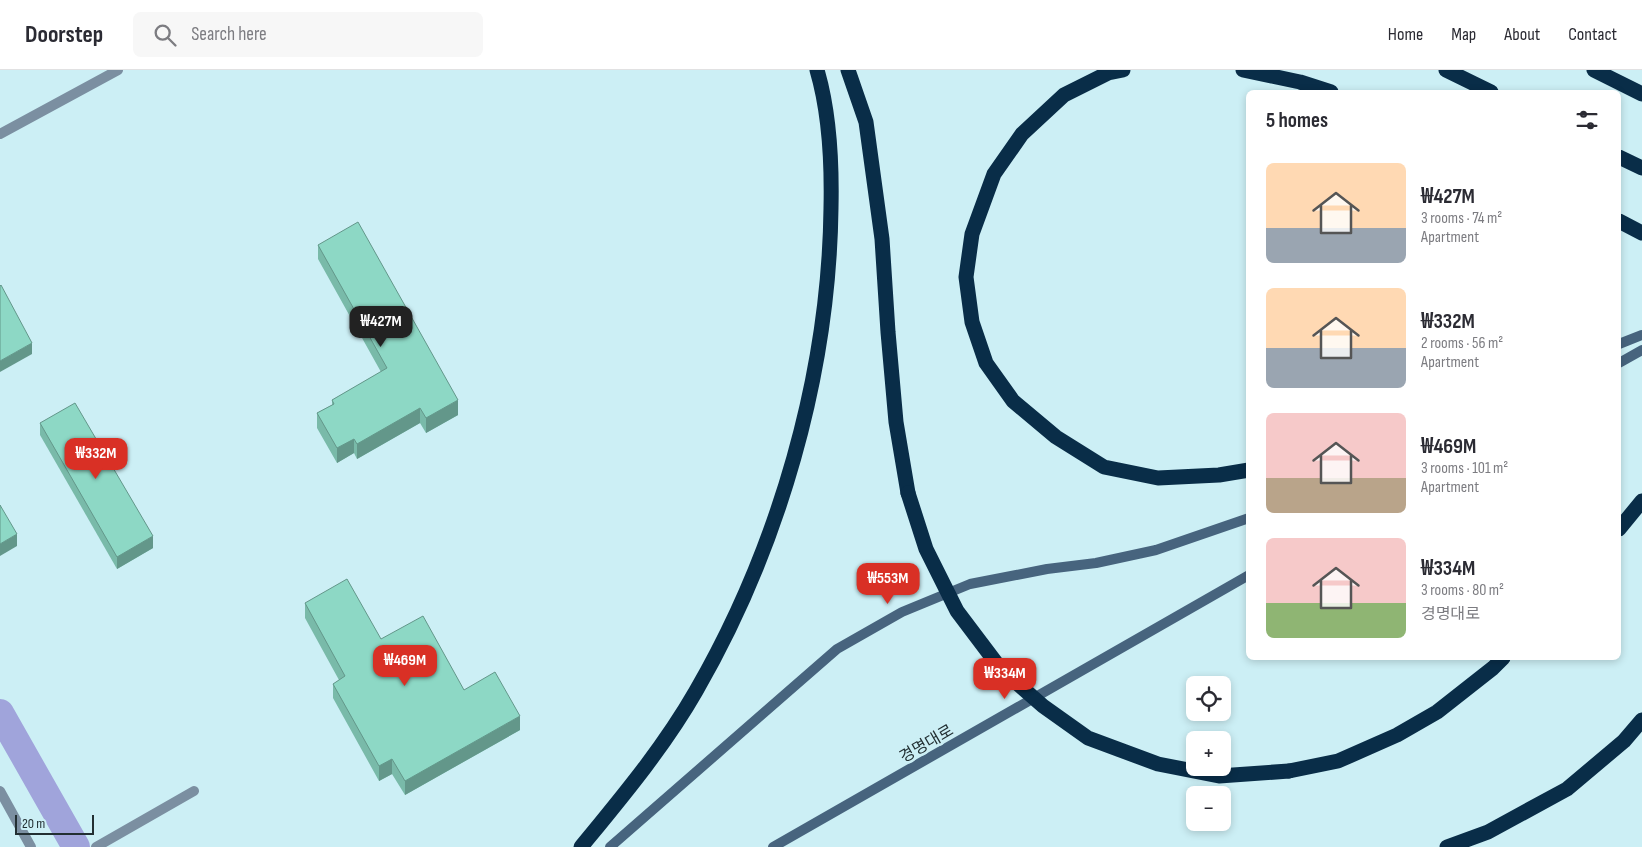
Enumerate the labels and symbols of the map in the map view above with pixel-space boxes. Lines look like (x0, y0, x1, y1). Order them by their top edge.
pin: ₩427M (346, 306, 416, 348)
pin: ₩332M (61, 438, 131, 480)
pin: ₩553M (853, 562, 923, 605)
pin: ₩469M (370, 644, 440, 687)
pin: ₩334M (970, 658, 1040, 700)
street label: 경명대로 (896, 721, 957, 767)
scale bar (15, 812, 94, 835)

